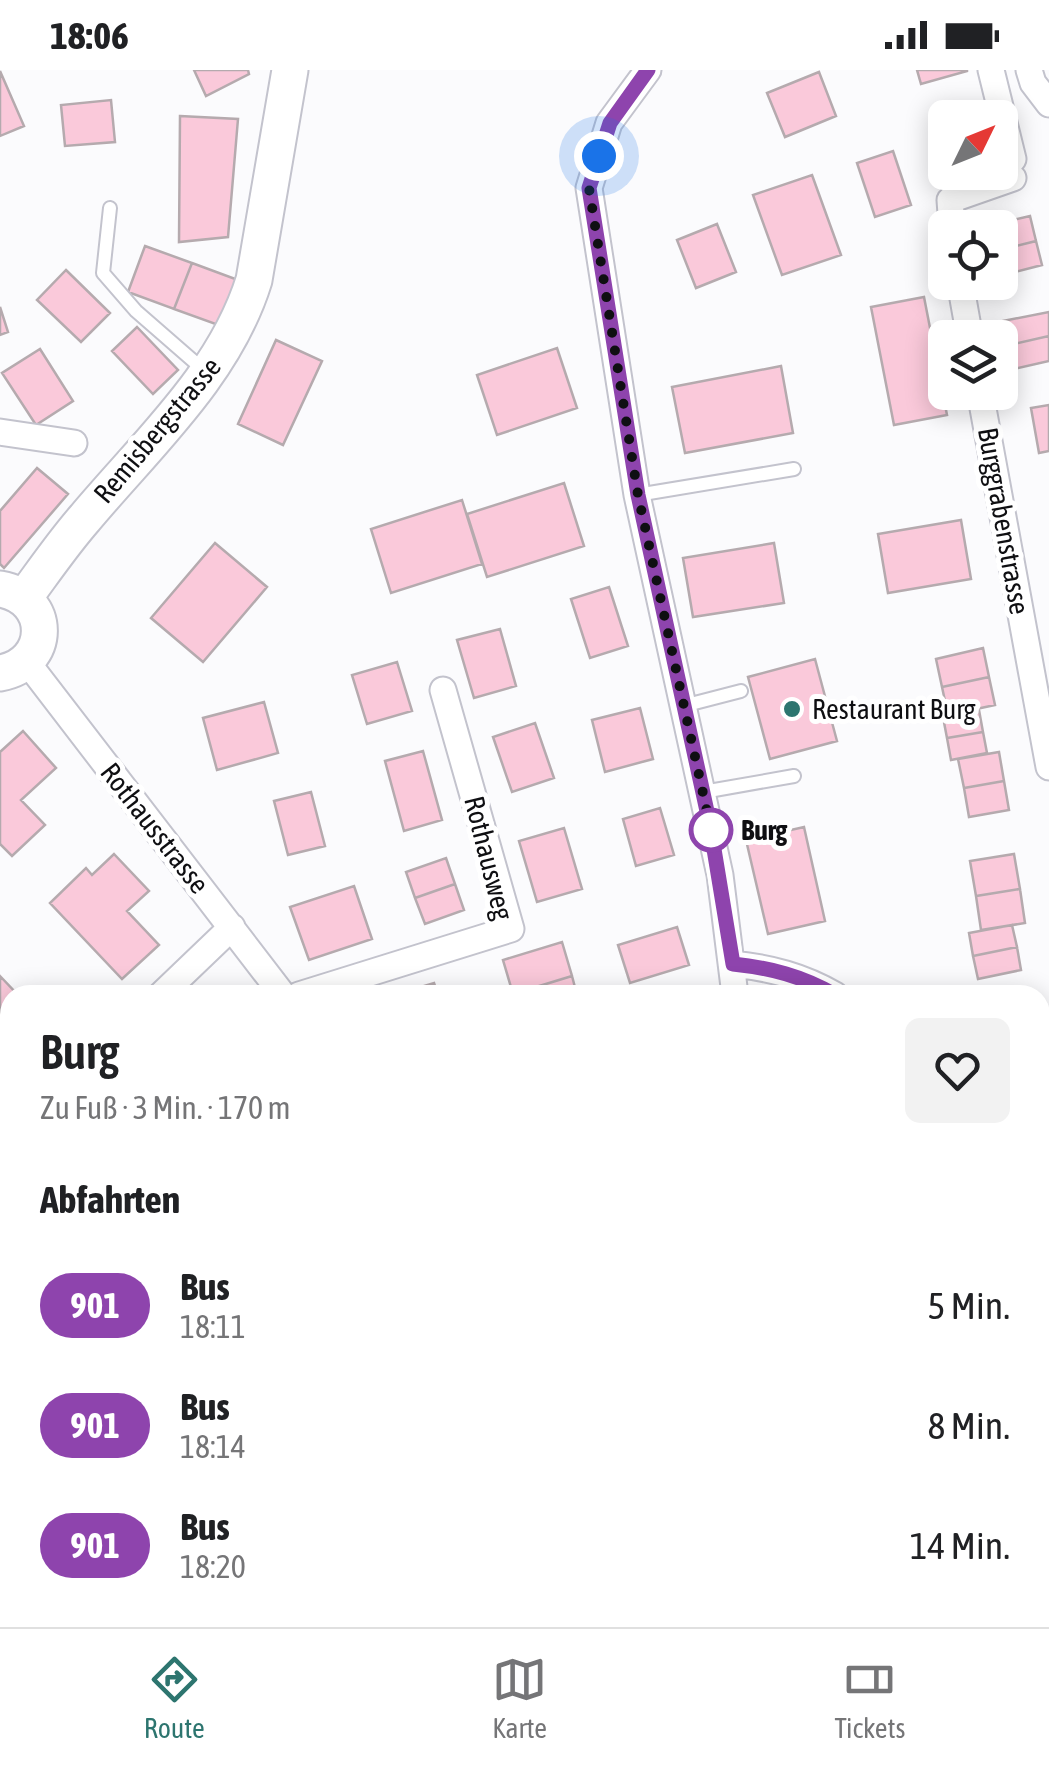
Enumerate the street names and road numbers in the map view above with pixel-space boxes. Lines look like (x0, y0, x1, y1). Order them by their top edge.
street label: Remisbergstrasse (87, 351, 227, 509)
street label: Burggrabenstrasse (972, 425, 1036, 617)
street label: Rothausstrasse (94, 757, 216, 899)
street label: Rothausweg (458, 793, 520, 923)

